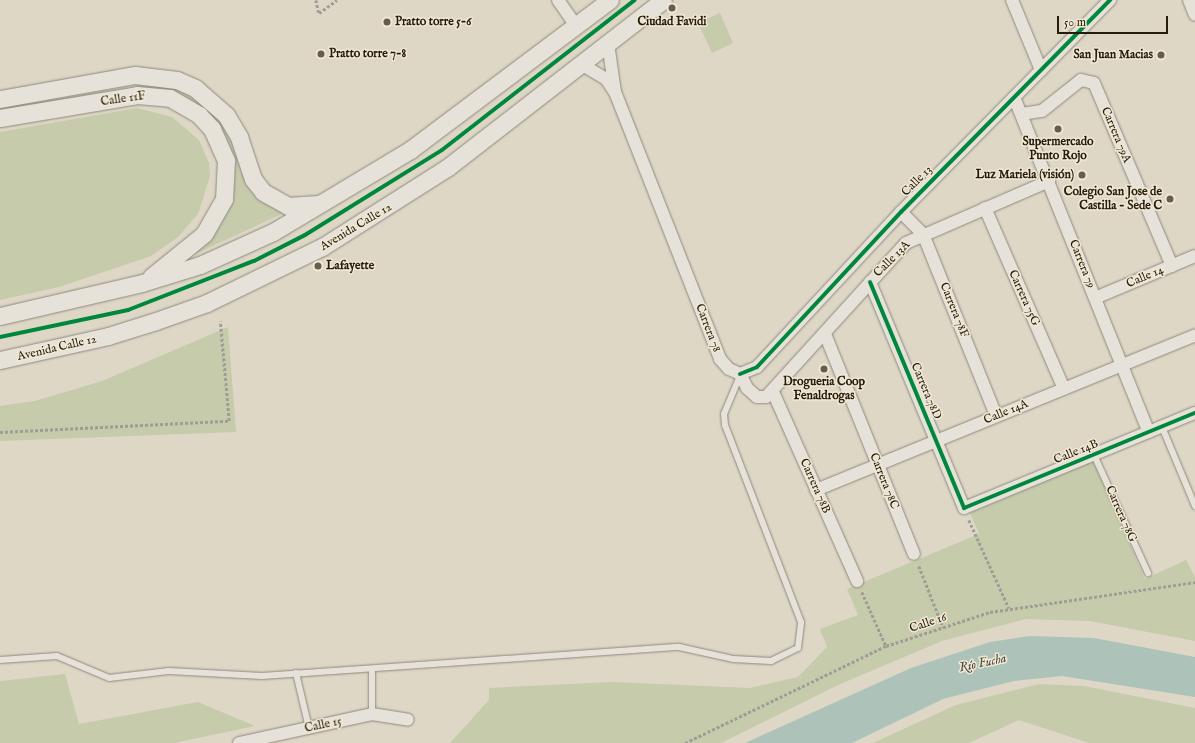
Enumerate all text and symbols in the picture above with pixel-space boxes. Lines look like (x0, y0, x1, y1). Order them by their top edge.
marker: Ciudad Favidi (667, 3, 677, 13)
scale bar (1059, 8, 1170, 34)
place label: Pratto torre 5-6 (395, 15, 471, 29)
place label: Ciudad Favidi (637, 15, 707, 29)
text: 50 m (1064, 15, 1086, 30)
marker: Pratto torre 5-6 (382, 17, 392, 27)
place label: Pratto torre 7-8 (329, 47, 406, 61)
place label: San Juan Macias (1073, 48, 1153, 62)
marker: Pratto torre 7-8 (316, 49, 326, 59)
marker: San Juan Macias (1156, 50, 1166, 60)
street label: Calle 11F (100, 89, 146, 109)
street label: Carrera 79A (1098, 105, 1134, 165)
marker: Supermercado Punto Rojo (1053, 124, 1063, 134)
place label: Supermercado Punto Rojo (1022, 135, 1094, 163)
street label: Calle 13 (899, 163, 935, 199)
place label: Luz Mariela (visión) (976, 168, 1074, 182)
marker: Luz Mariela (visión) (1077, 170, 1087, 180)
place label: Colegio San Jose de Castilla - Sede C (1064, 185, 1162, 213)
marker: Colegio San Jose de Castilla - Sede C (1165, 194, 1175, 204)
street label: Avenida Calle 12 (318, 200, 394, 254)
street label: Calle 13A (871, 238, 913, 280)
street label: Carrera 79 (1066, 238, 1098, 290)
place label: Lafayette (326, 259, 374, 273)
marker: Lafayette (313, 261, 323, 271)
street label: Calle 14 (1124, 263, 1166, 291)
street label: Carrera 75G (1005, 268, 1043, 328)
street label: Carrera 78F (936, 280, 972, 340)
street label: Carrera 78 (692, 302, 724, 354)
street label: Avenida Calle 12 (16, 332, 98, 364)
street label: Carrera 78D (908, 360, 944, 422)
marker: Drogueria Coop Fenaldrogas (819, 364, 829, 374)
place label: Drogueria Coop Fenaldrogas (783, 375, 865, 403)
street label: Calle 14A (982, 397, 1030, 427)
street label: Calle 14B (1052, 437, 1100, 467)
street label: Carrera 78C (866, 451, 902, 511)
street label: Carrera 78B (797, 456, 833, 516)
street label: Carrera 78G (1102, 484, 1140, 544)
street label: Calle 16 (908, 610, 948, 636)
water label: Río Fucha (958, 651, 1008, 677)
street label: Calle 15 (303, 714, 343, 736)

